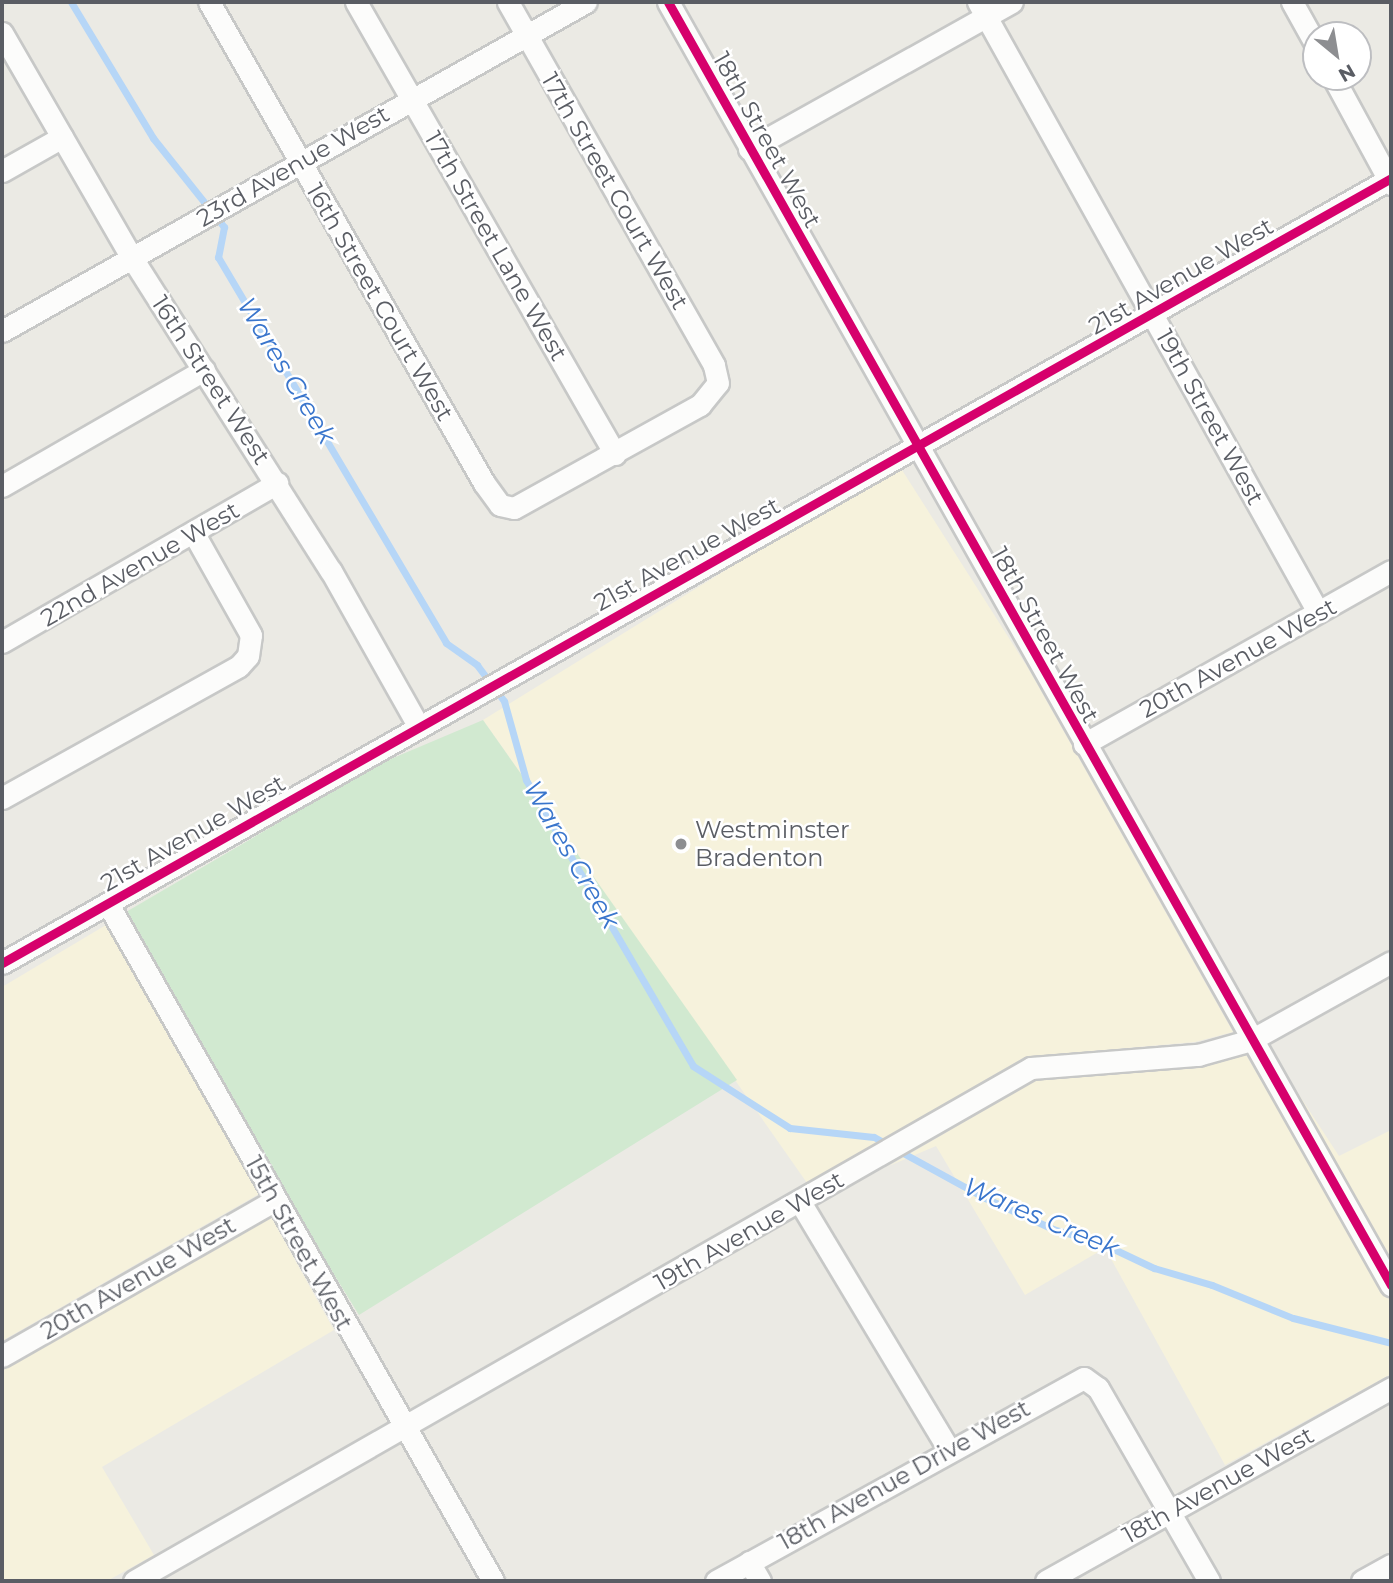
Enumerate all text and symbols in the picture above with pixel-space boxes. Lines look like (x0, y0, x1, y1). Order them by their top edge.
north arrow (1302, 21, 1372, 91)
street label: 18th Street West (707, 47, 827, 233)
text: N (1334, 59, 1359, 87)
street label: 17th Street Court West (535, 68, 695, 314)
street label: 23rd Avenue West (192, 99, 394, 233)
street label: 17th Street Lane West (418, 126, 574, 366)
street label: 16th Street Court West (300, 178, 460, 426)
street label: 21st Avenue West (1084, 211, 1278, 341)
street label: 16th Street West (146, 290, 276, 470)
water label: Wares Creek (230, 292, 342, 450)
street label: 19th Street West (1150, 324, 1270, 510)
street label: 21st Avenue West (589, 491, 785, 617)
street label: 22nd Avenue West (36, 495, 244, 633)
street label: 18th Street West (985, 542, 1105, 728)
street label: 20th Avenue West (1135, 592, 1341, 724)
street label: 21st Avenue West (96, 768, 290, 898)
water label: Wares Creek (516, 776, 626, 934)
place label: Westminster Bradenton (695, 816, 850, 872)
marker: Westminster Bradenton (673, 836, 689, 852)
street label: 15th Street West (239, 1151, 359, 1335)
street label: 19th Avenue West (649, 1165, 849, 1297)
water label: Wares Creek (959, 1171, 1123, 1265)
street label: 20th Avenue West (35, 1210, 241, 1346)
street label: 18th Avenue Drive West (773, 1394, 1035, 1556)
street label: 18th Avenue West (1117, 1420, 1319, 1550)

